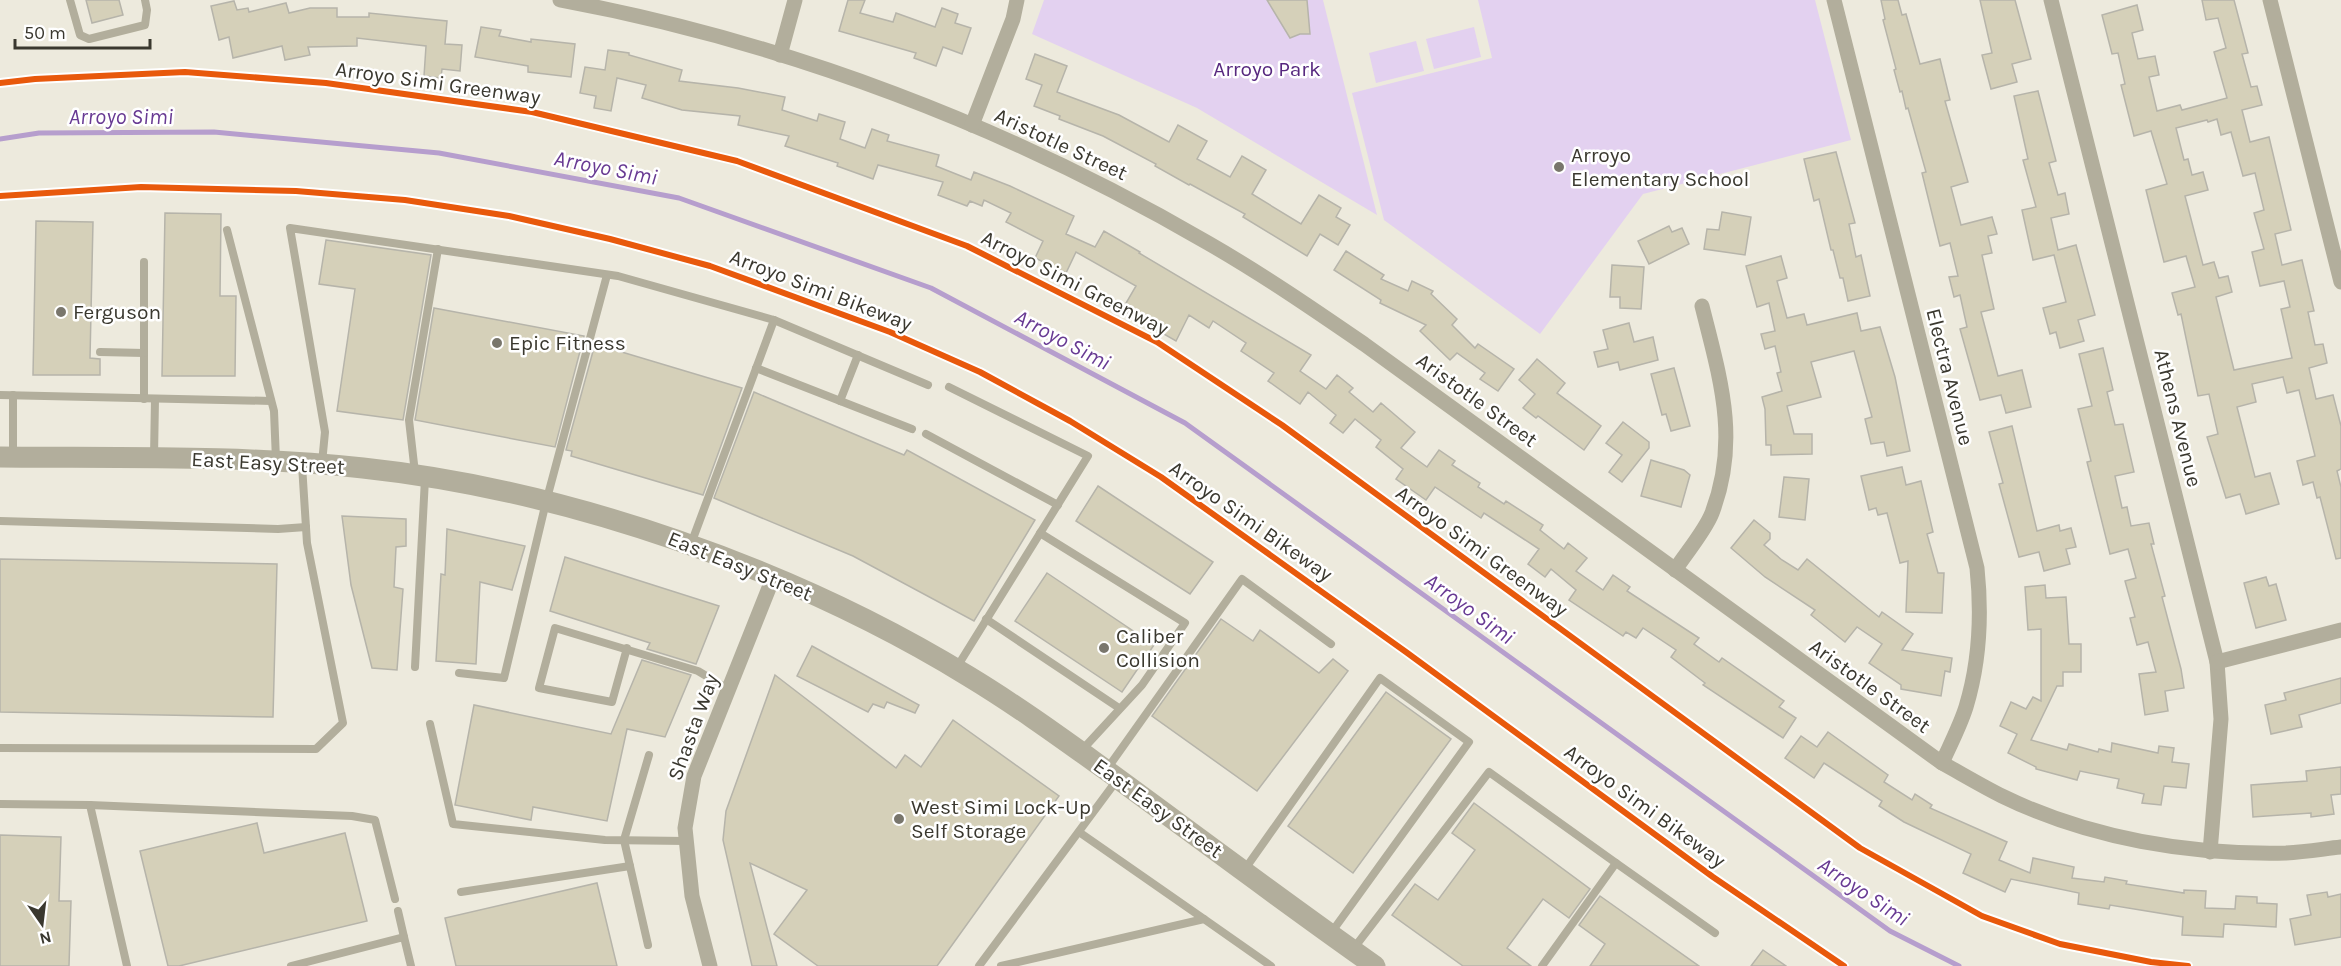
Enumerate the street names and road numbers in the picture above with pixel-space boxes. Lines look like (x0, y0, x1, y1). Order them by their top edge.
street label: Arroyo Simi Greenway (334, 57, 542, 109)
street label: Aristotle Street (991, 103, 1131, 185)
street label: Arroyo Simi Greenway (977, 225, 1173, 341)
street label: Arroyo Simi Bikeway (726, 244, 916, 336)
street label: Electra Avenue (1921, 306, 1979, 448)
street label: Athens Avenue (2149, 347, 2207, 489)
street label: Aristotle Street (1412, 348, 1542, 452)
street label: East Easy Street (191, 447, 345, 479)
street label: Arroyo Simi Bikeway (1165, 456, 1337, 586)
street label: Arroyo Simi Greenway (1391, 480, 1573, 622)
street label: East Easy Street (664, 526, 816, 606)
street label: Aristotle Street (1805, 634, 1935, 738)
street label: Shasta Way (663, 670, 723, 784)
street label: Arroyo Simi Bikeway (1560, 739, 1730, 873)
street label: East Easy Street (1089, 753, 1227, 863)

